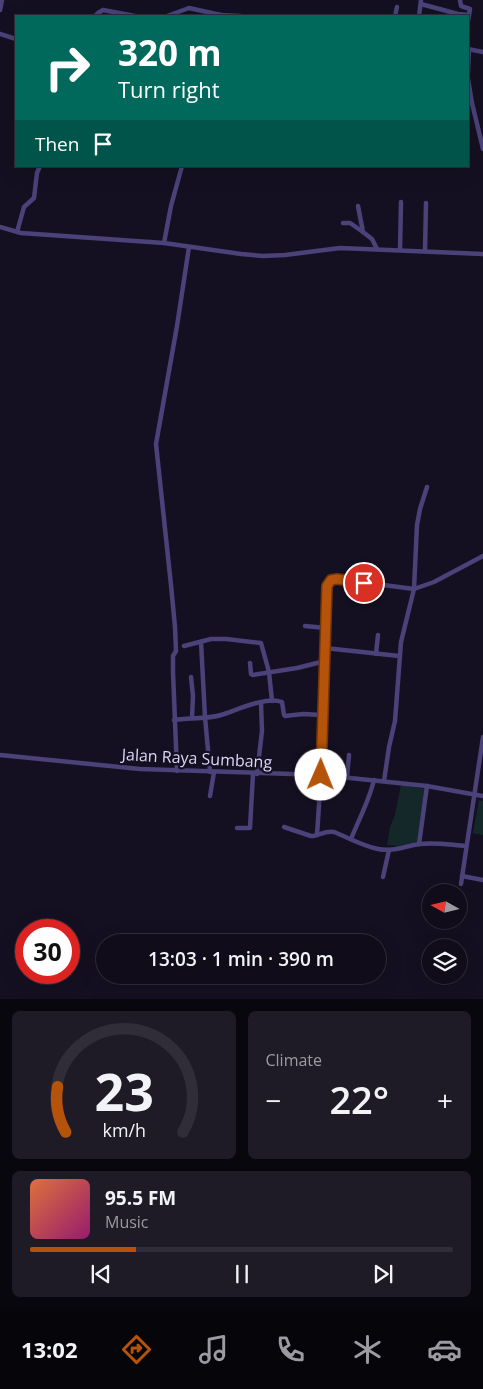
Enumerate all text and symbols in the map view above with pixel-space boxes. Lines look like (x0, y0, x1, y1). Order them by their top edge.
text: 320 m (118, 29, 222, 76)
icon: right (35, 35, 100, 100)
text: Turn right (118, 74, 220, 104)
icon: arrive (89, 130, 117, 158)
text: Then (35, 131, 79, 157)
pin (343, 562, 385, 604)
icon: arrive (350, 569, 378, 597)
street label: Jalan Raya Sumbang (119, 743, 273, 773)
position arrow (294, 748, 346, 800)
north arrow (422, 884, 468, 929)
map controls (422, 884, 467, 984)
speed limit sign: 30 (15, 919, 80, 984)
button: layers (422, 939, 467, 984)
text: 13:03 · 1 min · 390 m (148, 946, 334, 972)
text: Climate (266, 1049, 322, 1071)
text: 23 (94, 1055, 153, 1126)
text: 22° (329, 1073, 389, 1125)
text: − (266, 1081, 282, 1119)
text: + (437, 1081, 453, 1119)
text: km/h (102, 1118, 145, 1142)
text: 95.5 FM (105, 1185, 176, 1211)
text: Music (105, 1211, 149, 1233)
icon: previous (87, 1260, 115, 1288)
icon: pause (228, 1260, 256, 1288)
icon: next (369, 1260, 397, 1288)
icon: directions (119, 1332, 154, 1367)
icon: music (196, 1332, 231, 1367)
icon: phone (273, 1332, 308, 1367)
icon: climate (350, 1332, 385, 1367)
icon: car (427, 1332, 462, 1367)
text: 13:02 (21, 1334, 78, 1364)

